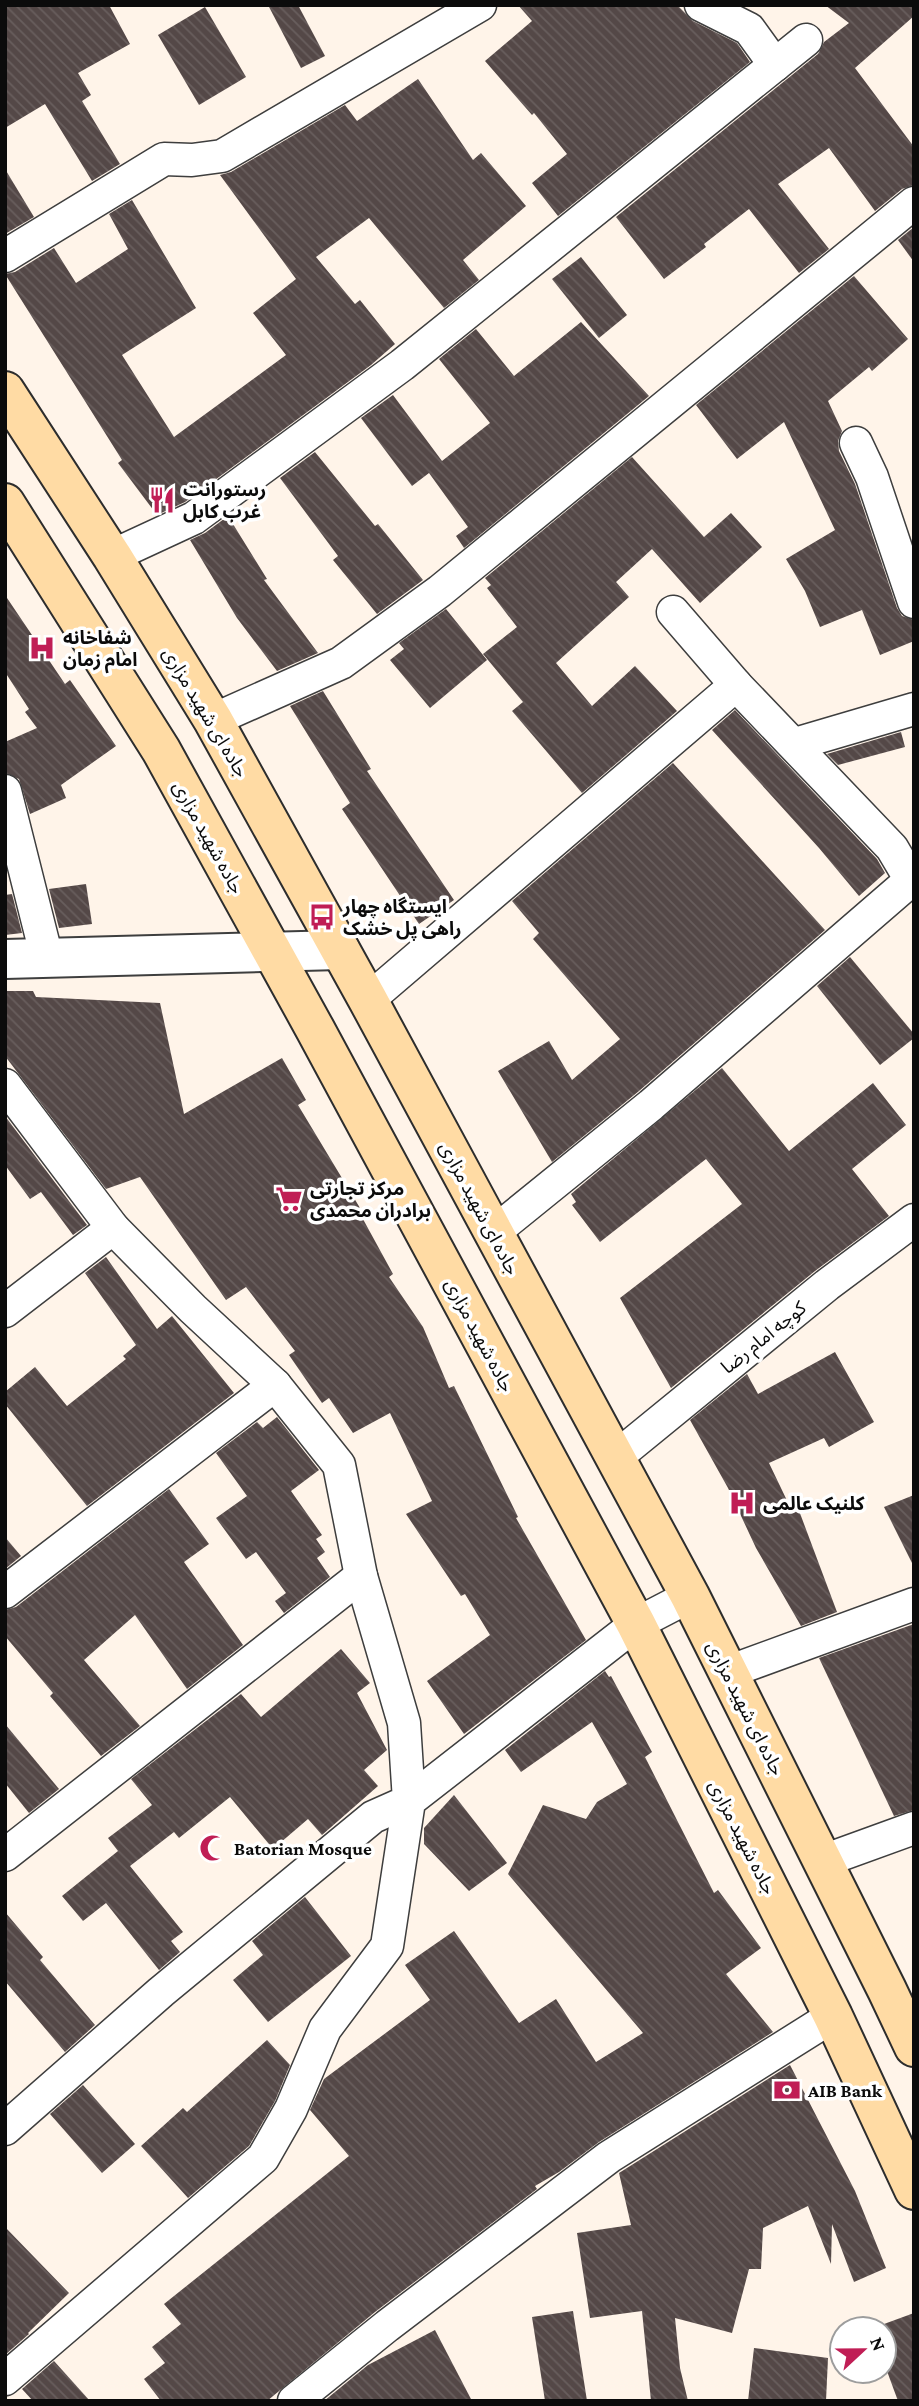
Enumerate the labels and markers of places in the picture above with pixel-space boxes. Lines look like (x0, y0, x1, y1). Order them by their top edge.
place label: رستورانت غرب کابل (183, 479, 266, 523)
restaurant icon: رستورانت غرب کابل (147, 485, 177, 515)
place label: شفاخانه امام زمان (63, 627, 138, 674)
hospital icon: شفاخانه امام زمان (27, 633, 57, 663)
place label: ایستگاه چهار راهی پل خشک (342, 896, 461, 941)
bus stop icon: ایستگاه چهار راهی پل خشک (307, 902, 337, 932)
place label: مرکز تجارتی برادران محمدی (310, 1178, 431, 1222)
supermarket icon: مرکز تجارتی برادران محمدی (274, 1184, 304, 1214)
hospital icon: کلنیک عالمی (727, 1488, 757, 1518)
place label: کلنیک عالمی (763, 1493, 865, 1514)
mosque icon: Batorian Mosque (198, 1833, 228, 1863)
place label: Batorian Mosque (234, 1838, 372, 1859)
bank icon: AIB Bank (772, 2075, 802, 2105)
place label: AIB Bank (807, 2080, 883, 2101)

